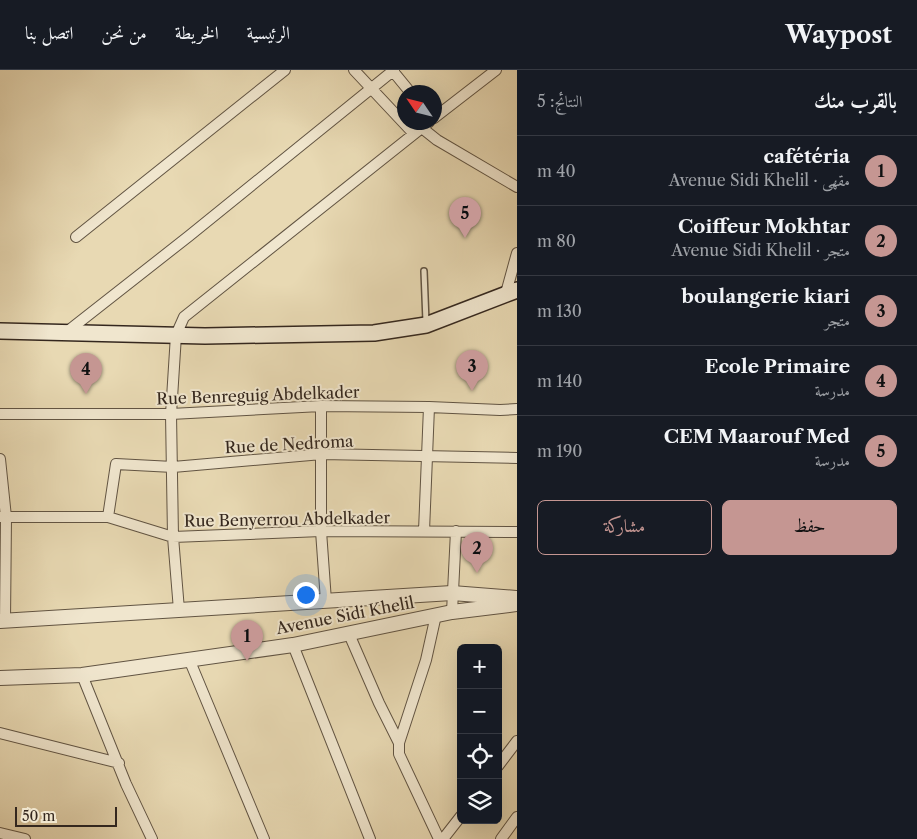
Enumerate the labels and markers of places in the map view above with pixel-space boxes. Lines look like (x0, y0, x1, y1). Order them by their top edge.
pin: 5 (449, 197, 481, 238)
pin: 3 (456, 350, 488, 391)
pin: 4 (70, 353, 102, 394)
pin: 2 (461, 532, 493, 573)
pin: 1 (231, 620, 263, 661)

